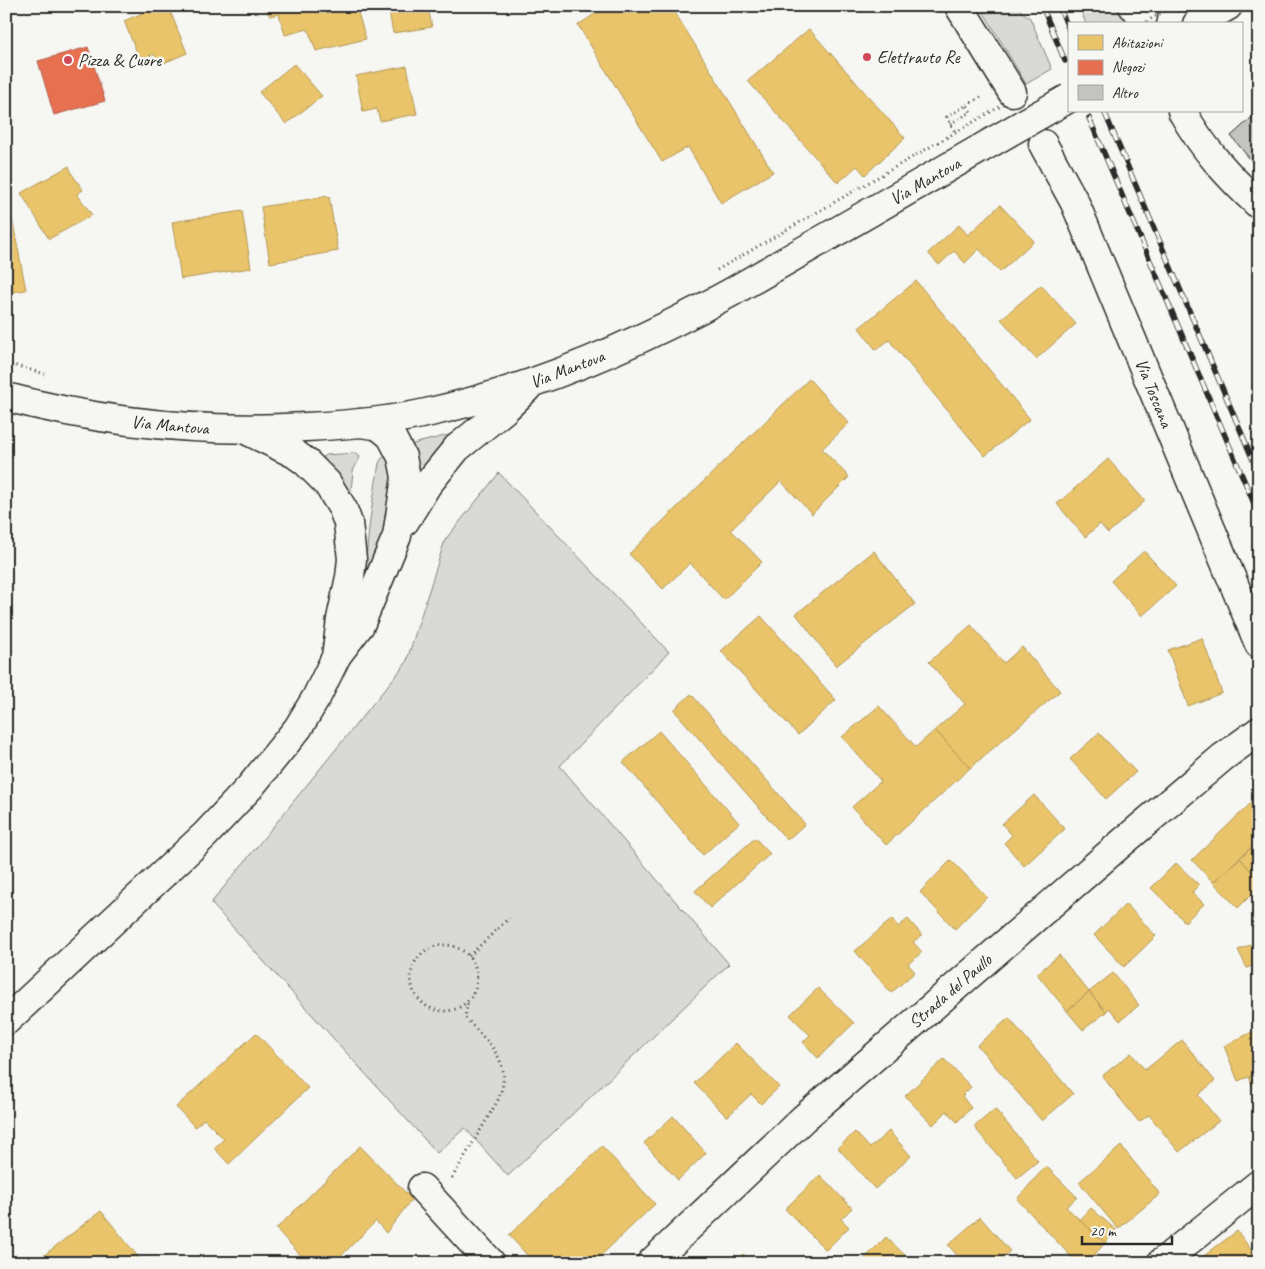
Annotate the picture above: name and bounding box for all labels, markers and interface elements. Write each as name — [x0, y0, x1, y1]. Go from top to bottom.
legend — [1068, 22, 1242, 112]
text: Abitazioni — [1112, 34, 1164, 53]
place label: Elettrauto Re — [877, 46, 961, 68]
place label: Pizza & Cuore — [78, 49, 162, 71]
marker: Elettrauto Re — [861, 51, 873, 63]
marker: Pizza & Cuore — [62, 54, 74, 66]
text: Negozi — [1112, 58, 1146, 77]
text: Altro — [1112, 84, 1138, 103]
street label: Via Mantova — [886, 151, 966, 210]
street label: Via Mantova — [527, 344, 609, 393]
street label: Via Toscana — [1130, 355, 1178, 432]
street label: Via Mantova — [130, 411, 211, 439]
street label: Strada del Paullo — [904, 948, 997, 1033]
scale bar — [1082, 1214, 1172, 1246]
text: 20 m — [1090, 1222, 1117, 1241]

